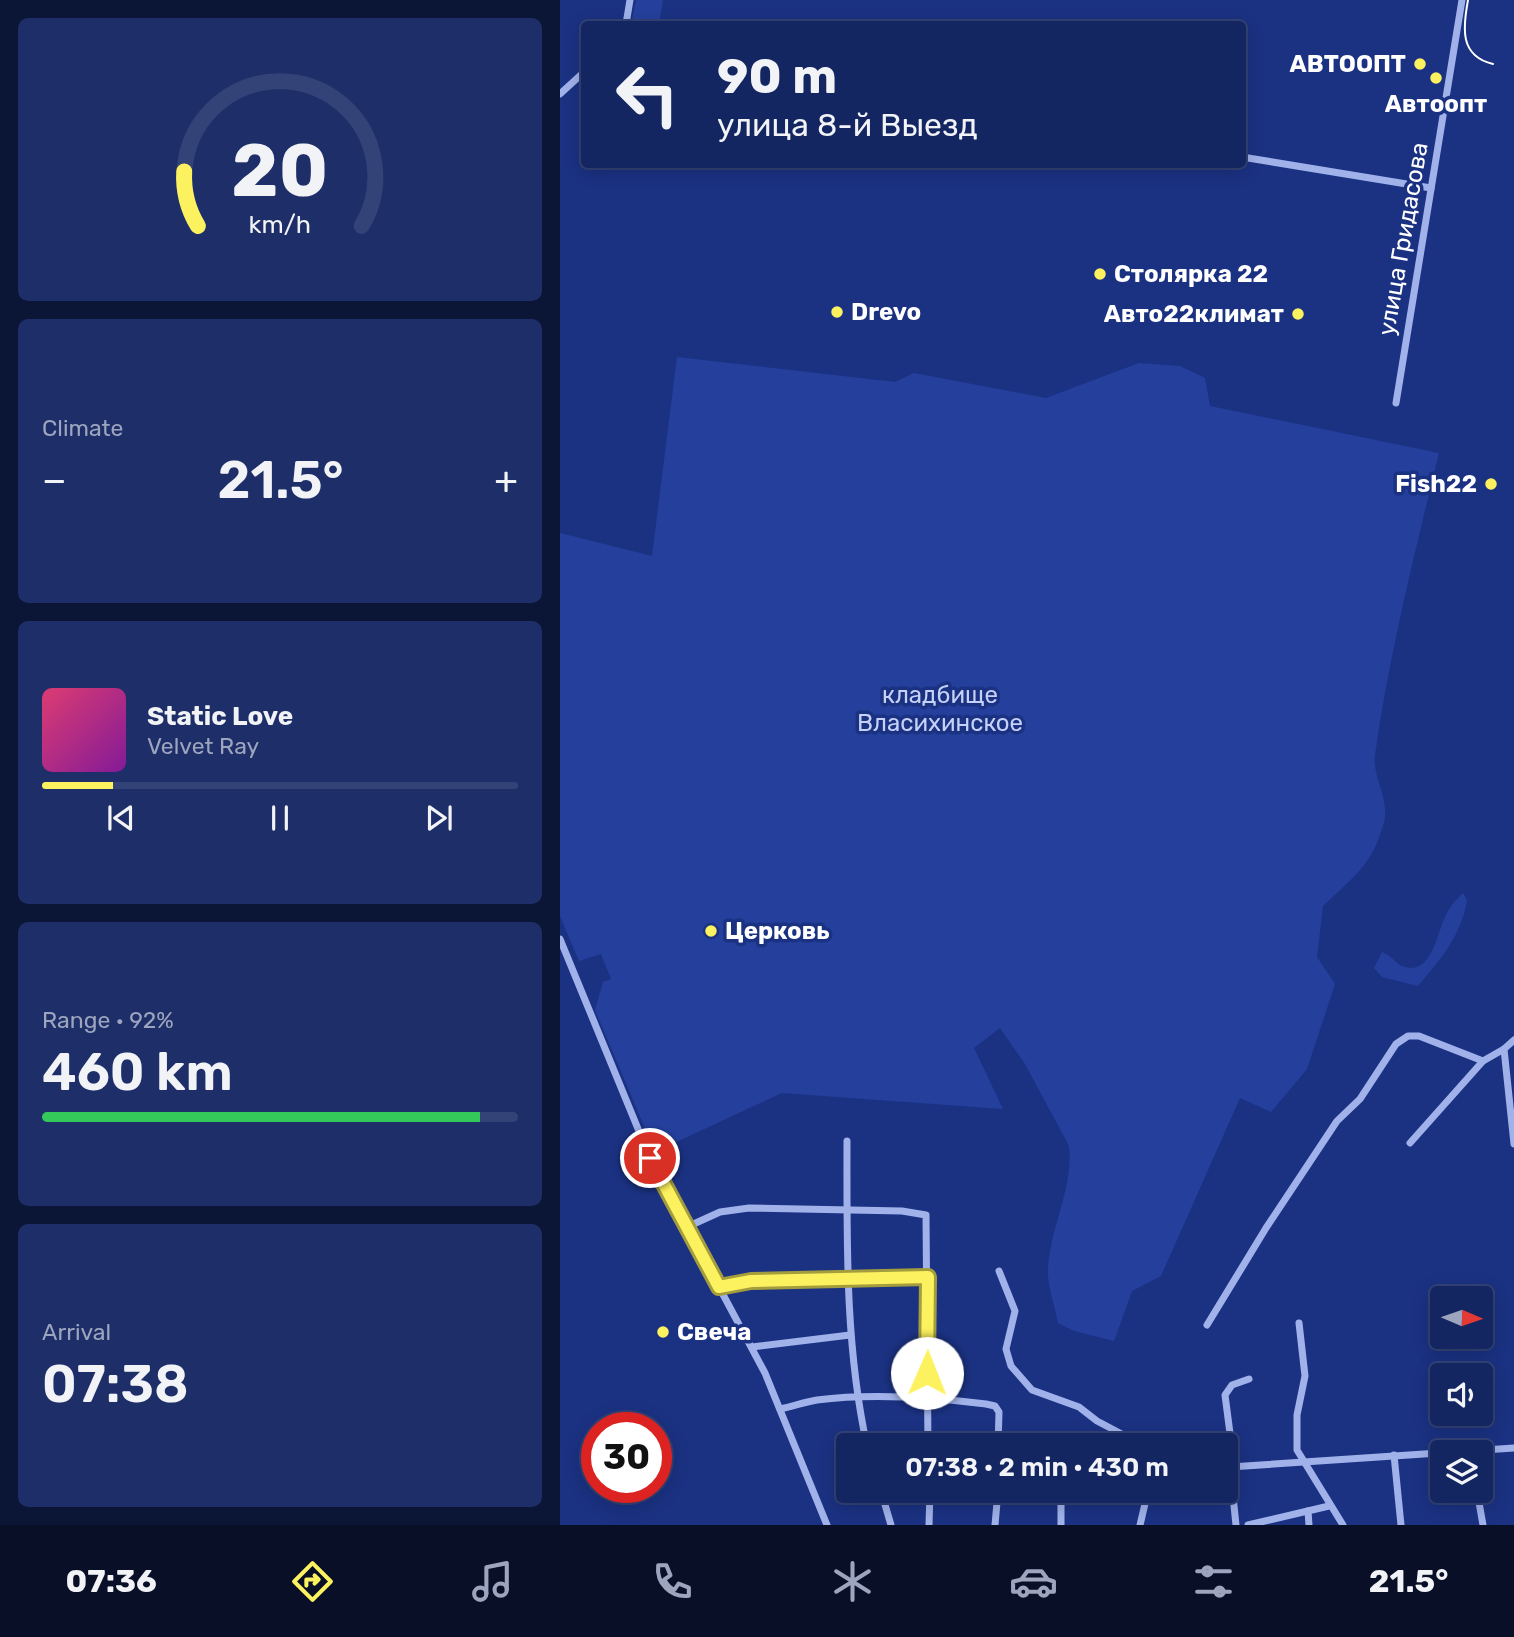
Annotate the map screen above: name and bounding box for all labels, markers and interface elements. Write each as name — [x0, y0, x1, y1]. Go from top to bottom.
text: 90 m — [717, 47, 837, 105]
icon: left — [602, 49, 693, 140]
place label: АВТООПТ — [1290, 50, 1406, 78]
marker: АВТООПТ — [1412, 56, 1428, 72]
marker: Автоопт — [1428, 70, 1444, 86]
place label: Автоопт — [1385, 90, 1487, 118]
text: улица 8-й Выезд — [717, 106, 978, 144]
text: 20 — [232, 128, 328, 214]
street label: улица Гридасова — [1372, 140, 1434, 338]
text: km/h — [249, 210, 311, 239]
place label: Столярка 22 — [1114, 260, 1268, 288]
marker: Столярка 22 — [1092, 266, 1108, 282]
place label: Drevo — [851, 298, 921, 326]
place label: Авто22климат — [1104, 300, 1284, 328]
marker: Drevo — [829, 304, 845, 320]
marker: Авто22климат — [1290, 306, 1306, 322]
text: Climate — [42, 414, 123, 442]
text: 21.5° — [217, 449, 344, 511]
text: − — [42, 457, 67, 503]
text: + — [494, 457, 518, 503]
place label: Fish22 — [1395, 470, 1477, 498]
marker: Fish22 — [1483, 476, 1499, 492]
park label: кладбище Власихинское — [857, 681, 1023, 737]
text: Static Love — [147, 701, 293, 732]
text: Velvet Ray — [147, 732, 259, 760]
icon: previous — [102, 799, 140, 837]
icon: pause — [261, 799, 299, 837]
icon: next — [420, 799, 458, 837]
place label: Церковь — [725, 917, 830, 945]
marker: Церковь — [703, 923, 719, 939]
text: Range · 92% — [42, 1006, 174, 1034]
text: 460 km — [42, 1041, 233, 1103]
pin — [620, 1128, 680, 1188]
icon: arrive — [631, 1139, 669, 1177]
north arrow — [1430, 1286, 1493, 1349]
map controls — [1430, 1286, 1493, 1503]
text: Arrival — [42, 1318, 111, 1346]
place label: Свеча — [677, 1318, 751, 1346]
marker: Свеча — [655, 1324, 671, 1340]
position arrow — [890, 1336, 964, 1410]
text: 07:38 — [42, 1353, 189, 1415]
button: sound — [1430, 1363, 1493, 1426]
speed limit sign: 30 — [581, 1412, 672, 1503]
button: layers — [1430, 1440, 1493, 1503]
text: 07:38 · 2 min · 430 m — [905, 1452, 1169, 1483]
icon: directions — [288, 1557, 337, 1606]
icon: music — [468, 1557, 517, 1606]
icon: phone — [648, 1557, 697, 1606]
icon: climate — [828, 1557, 877, 1606]
icon: car — [1009, 1557, 1058, 1606]
icon: filters — [1189, 1557, 1238, 1606]
text: 07:36 — [66, 1562, 157, 1600]
text: 21.5° — [1369, 1562, 1448, 1600]

